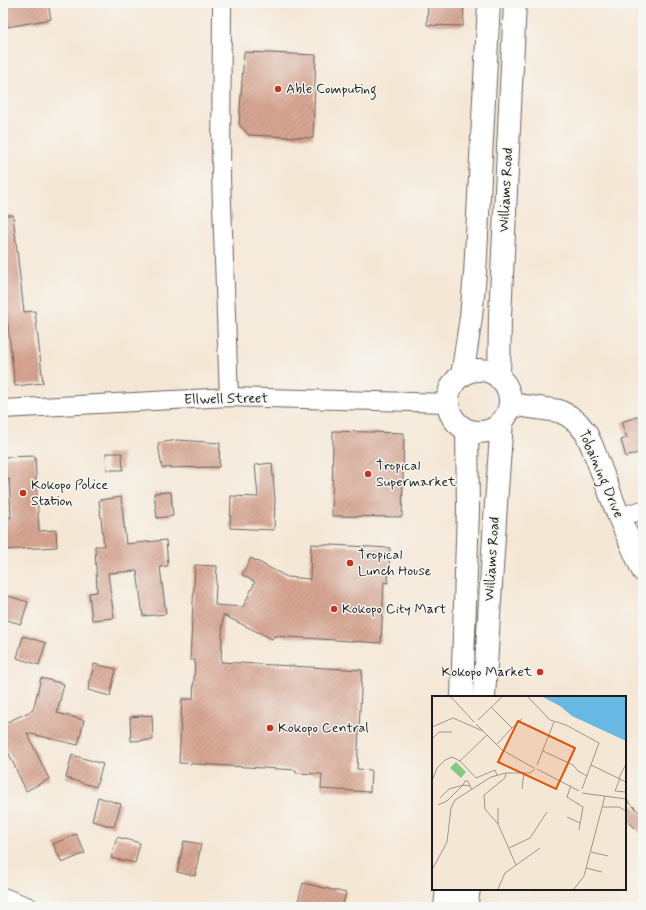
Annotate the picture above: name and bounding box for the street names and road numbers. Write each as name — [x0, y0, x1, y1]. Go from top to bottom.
street label: Williams Road — [495, 147, 517, 233]
street label: Ellwell Street — [184, 389, 268, 409]
street label: Tobaining Drive — [572, 427, 628, 522]
street label: Williams Road — [480, 516, 504, 602]

